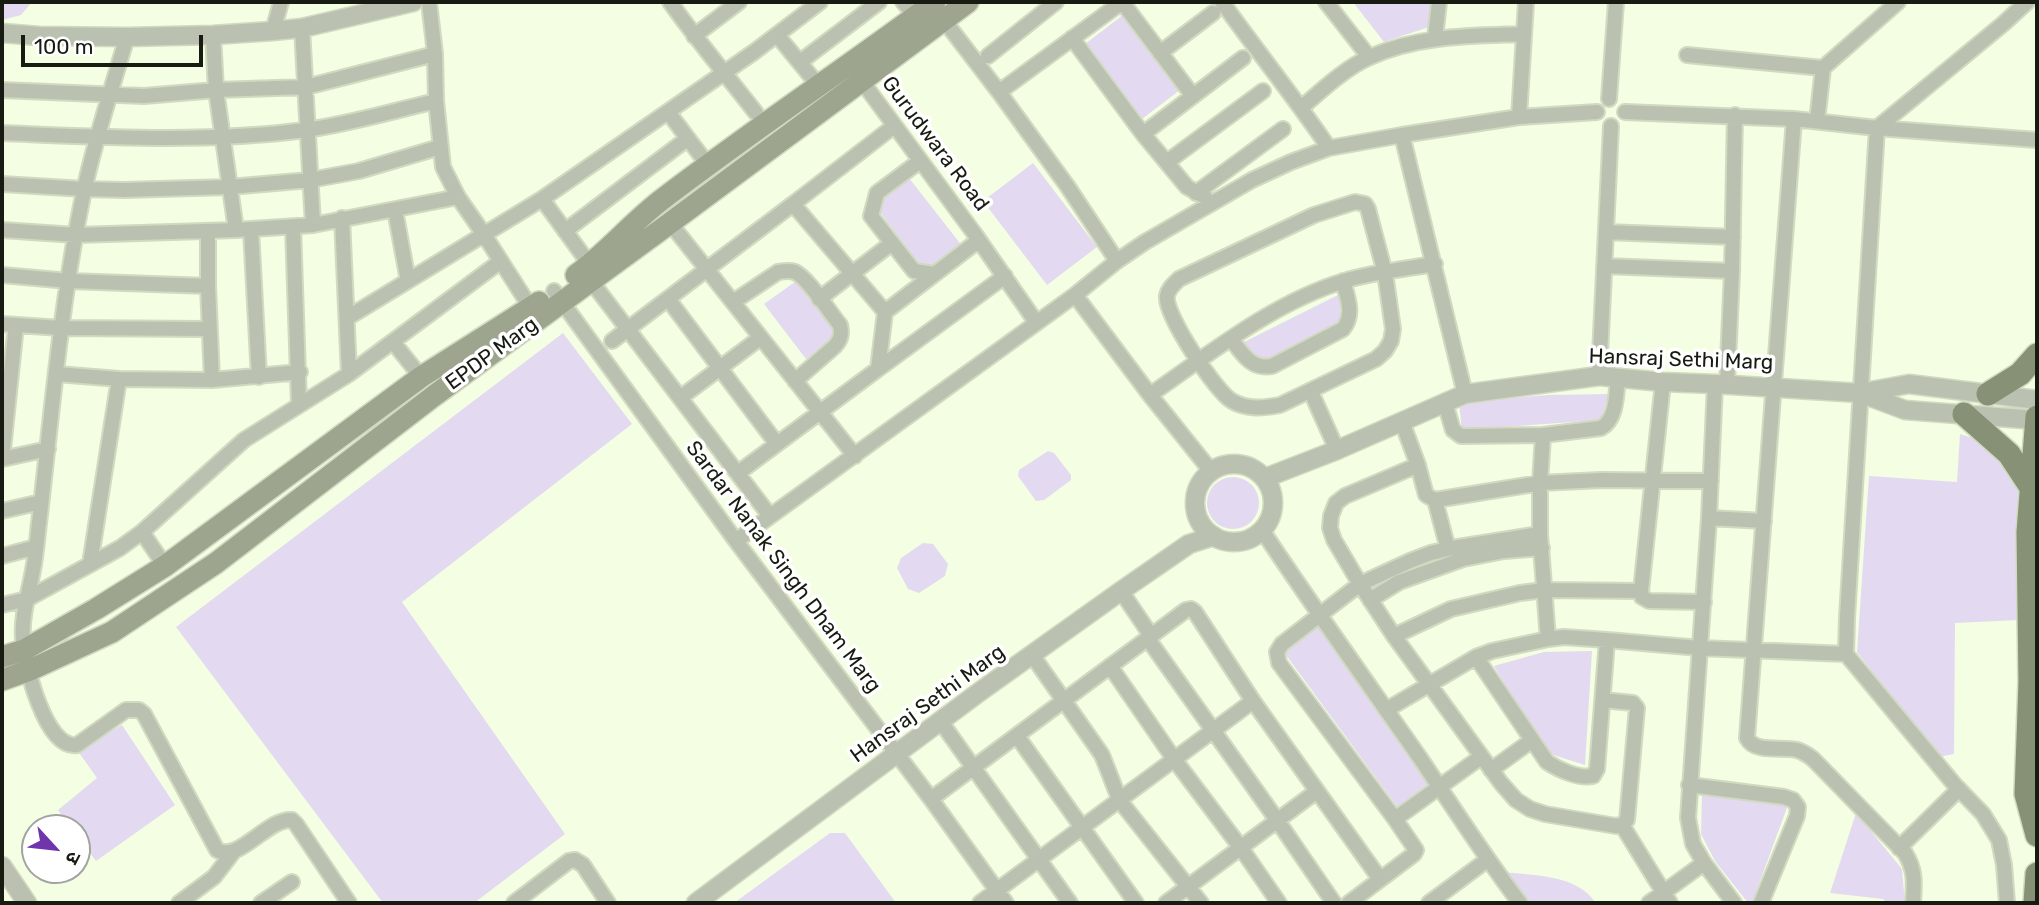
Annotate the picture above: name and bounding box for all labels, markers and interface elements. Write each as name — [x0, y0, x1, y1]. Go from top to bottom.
scale bar — [24, 21, 206, 65]
text: 100 m — [34, 34, 93, 59]
street label: Gurudwara Road — [876, 72, 994, 216]
street label: EPDP Marg — [441, 312, 543, 396]
street label: Hansraj Sethi Marg — [1588, 344, 1774, 376]
street label: Sardar Nanak Singh Dham Marg — [680, 436, 886, 698]
street label: Hansraj Sethi Marg — [846, 640, 1010, 768]
north arrow — [21, 814, 91, 884]
text: उ — [61, 848, 86, 868]

